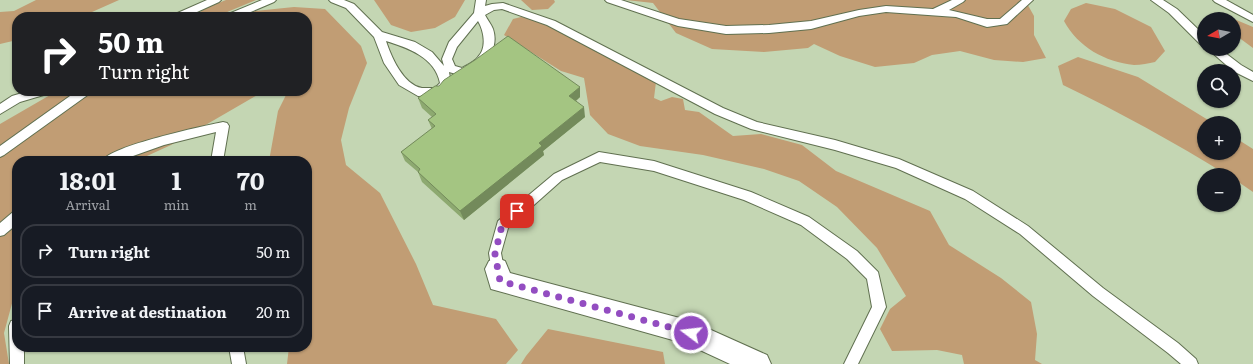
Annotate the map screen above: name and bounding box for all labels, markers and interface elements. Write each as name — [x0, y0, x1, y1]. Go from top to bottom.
north arrow — [1197, 12, 1241, 56]
map controls — [1197, 12, 1241, 212]
text: 50 m — [98, 20, 164, 62]
icon: right — [32, 28, 84, 80]
text: Turn right — [98, 58, 189, 85]
button: search — [1197, 64, 1241, 108]
button: + — [1197, 116, 1241, 160]
text: 18:01 — [59, 162, 116, 197]
text: 1 — [171, 162, 181, 197]
text: 70 — [237, 162, 264, 197]
button: − — [1197, 168, 1241, 212]
pin — [500, 194, 534, 228]
text: Arrival — [66, 195, 110, 214]
text: min — [164, 195, 189, 214]
text: m — [244, 195, 257, 214]
icon: arrive — [506, 200, 528, 222]
icon: right — [34, 240, 56, 262]
text: Turn right — [68, 240, 150, 263]
text: 50 m — [256, 240, 290, 263]
icon: arrive — [34, 300, 56, 322]
text: Arrive at destination — [68, 300, 227, 323]
text: 20 m — [256, 300, 290, 323]
position arrow — [670, 312, 712, 354]

